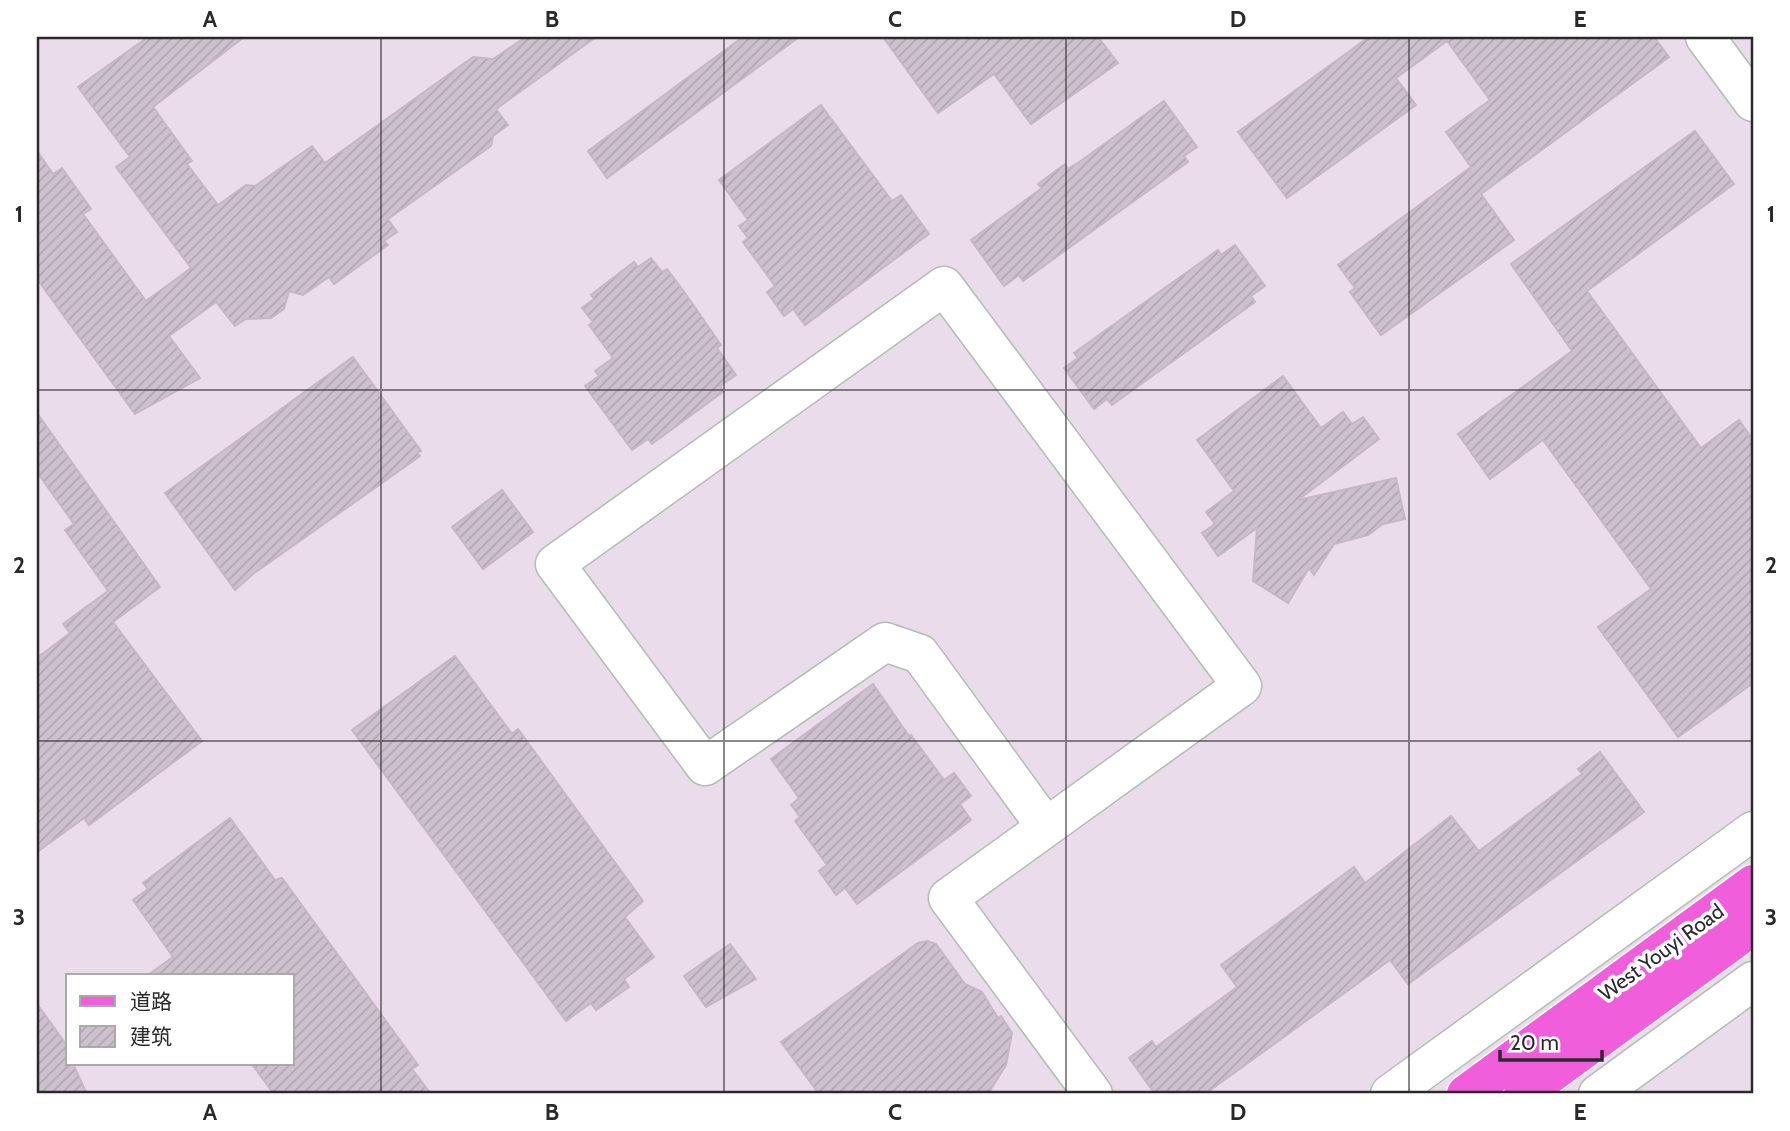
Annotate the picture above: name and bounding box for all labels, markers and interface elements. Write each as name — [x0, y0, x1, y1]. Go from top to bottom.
text: A — [203, 5, 218, 33]
text: B — [545, 5, 559, 33]
text: C — [888, 5, 902, 33]
text: D — [1230, 5, 1246, 33]
text: E — [1573, 5, 1587, 33]
text: 1 — [15, 200, 23, 228]
text: 1 — [1767, 200, 1775, 228]
text: 2 — [13, 551, 25, 579]
text: 2 — [1765, 551, 1777, 579]
street label: West Youyi Road — [1594, 898, 1728, 1006]
text: 3 — [13, 903, 25, 931]
text: 3 — [1765, 903, 1777, 931]
legend — [66, 974, 294, 1064]
text: 道路 — [130, 989, 172, 1014]
scale bar — [1500, 1019, 1601, 1063]
text: 建筑 — [130, 1024, 172, 1049]
text: 20 m — [1510, 1030, 1559, 1055]
text: A — [203, 1098, 218, 1126]
text: B — [545, 1098, 559, 1126]
text: C — [888, 1098, 902, 1126]
text: D — [1230, 1098, 1246, 1126]
text: E — [1573, 1098, 1587, 1126]

